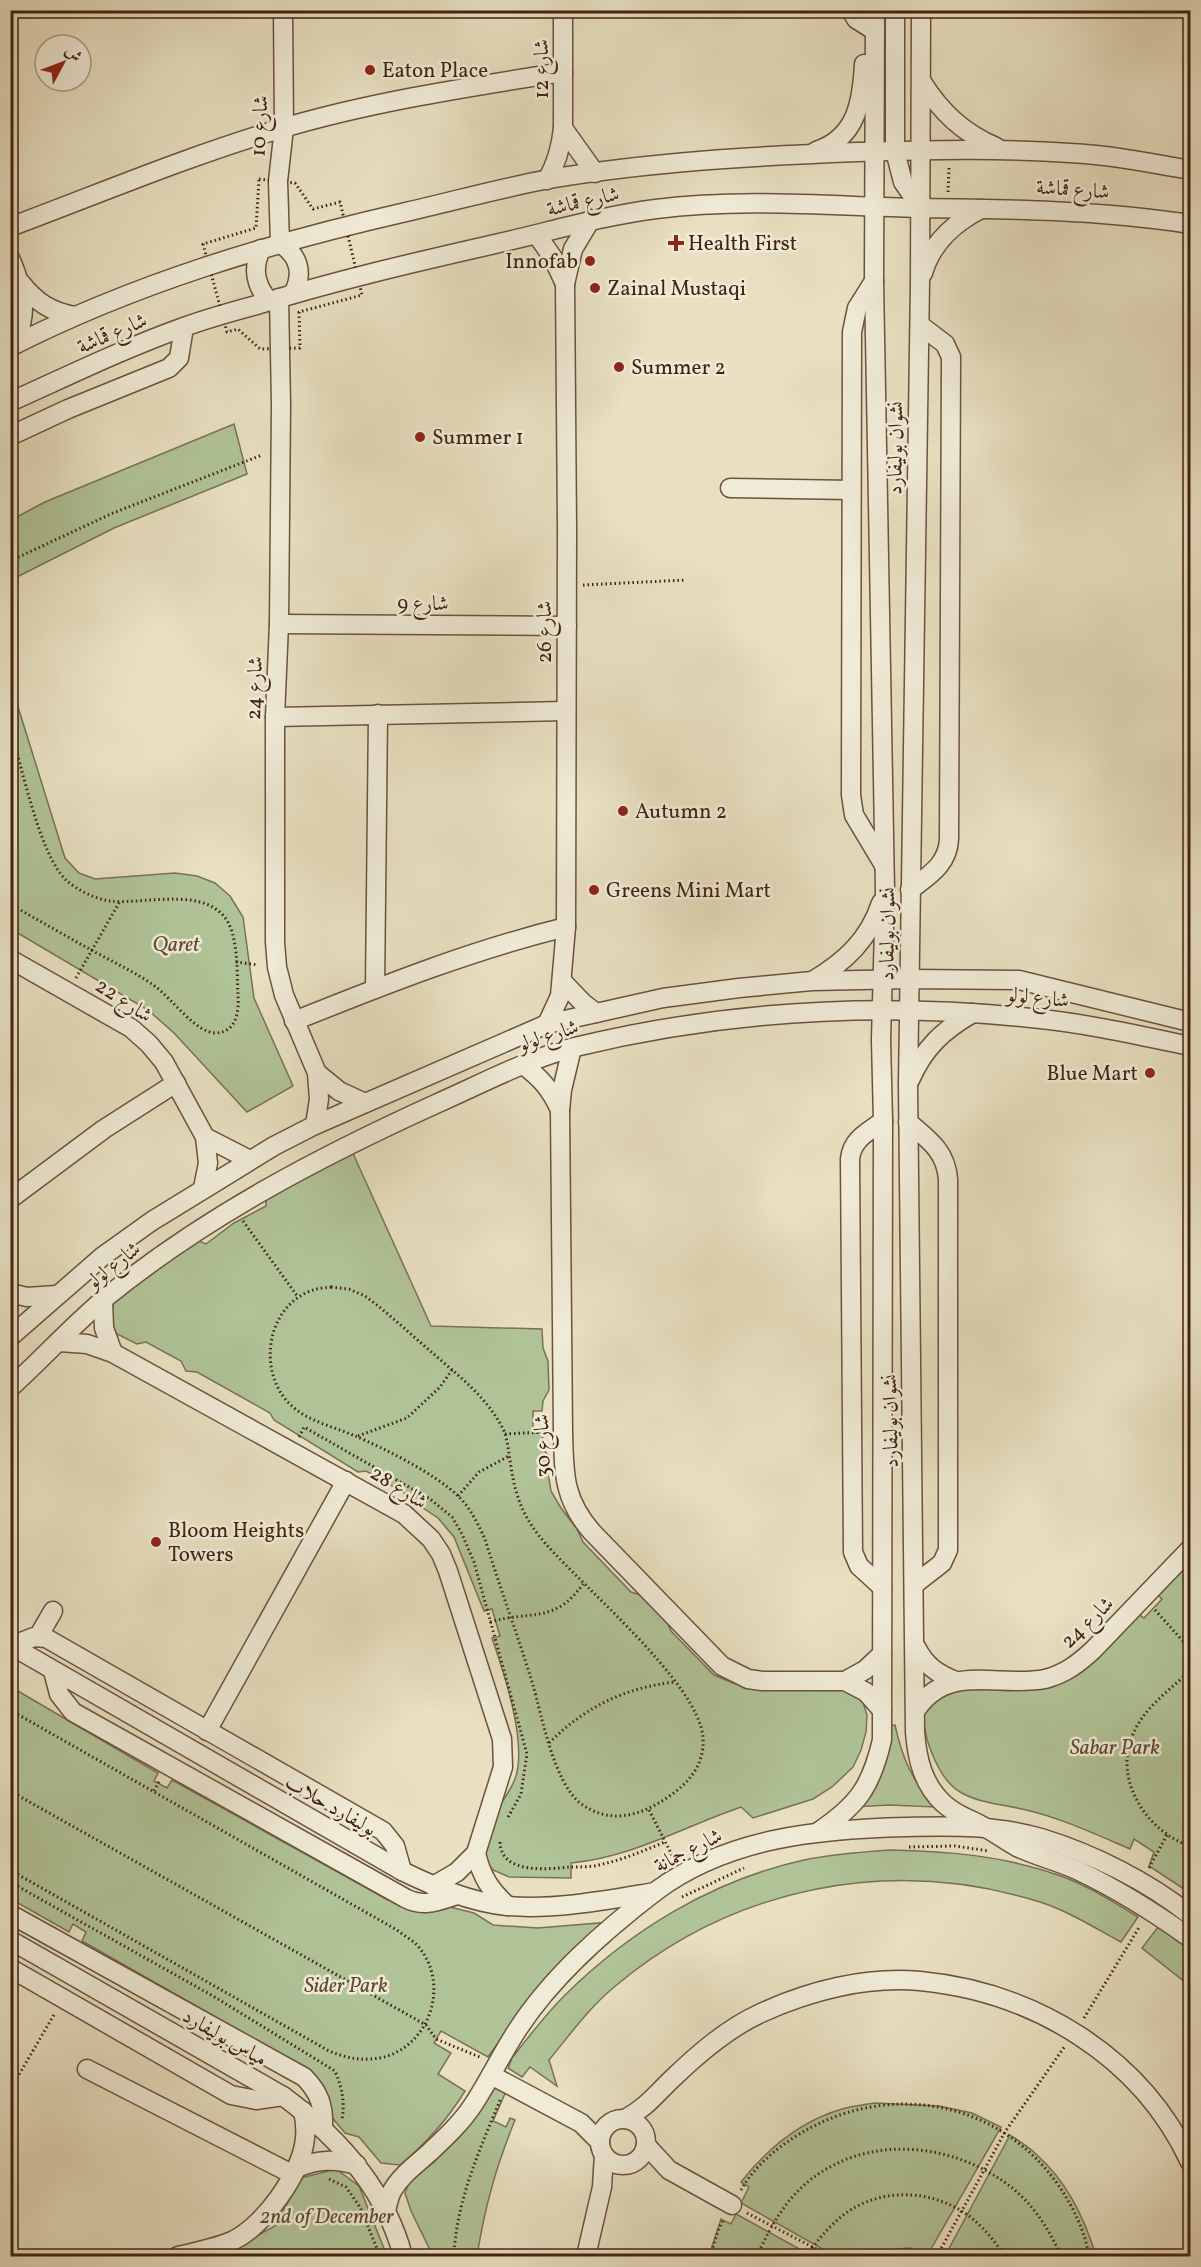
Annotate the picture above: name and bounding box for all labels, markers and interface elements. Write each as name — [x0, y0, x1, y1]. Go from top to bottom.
north arrow — [33, 33, 93, 93]
street label: شارع 12 — [528, 39, 559, 99]
text: ش — [59, 41, 86, 68]
place label: Eaton Place — [382, 57, 488, 86]
marker: Eaton Place — [363, 63, 377, 77]
street label: شارع 10 — [244, 95, 279, 158]
street label: شارع قماشة — [1035, 173, 1111, 210]
street label: شارع قماشة — [544, 180, 623, 227]
place label: Health First — [688, 230, 797, 259]
marker: Health First — [669, 236, 683, 250]
place label: Innofab — [505, 248, 578, 277]
marker: Innofab — [583, 254, 597, 268]
place label: Zainal Mustaqi — [607, 275, 746, 304]
marker: Zainal Mustaqi — [588, 281, 602, 295]
street label: شارع قماشة — [73, 307, 153, 364]
place label: Summer 2 — [631, 354, 726, 383]
marker: Summer 2 — [612, 360, 626, 374]
street label: نشوان بوليفارد — [881, 401, 912, 495]
place label: Summer 1 — [432, 424, 524, 453]
marker: Summer 1 — [413, 430, 427, 444]
street label: شارع 9 — [397, 590, 449, 621]
street label: شارع 26 — [531, 601, 562, 663]
street label: شارع 24 — [240, 656, 273, 721]
place label: Autumn 2 — [635, 798, 727, 827]
marker: Autumn 2 — [616, 804, 630, 818]
place label: Greens Mini Mart — [606, 877, 771, 906]
marker: Greens Mini Mart — [587, 883, 601, 897]
street label: نشوان بوليفارد — [873, 887, 904, 981]
park label: Qaret — [152, 931, 201, 960]
street label: شارع 22 — [88, 972, 158, 1032]
street label: شارع لولو — [1003, 981, 1070, 1018]
street label: شارع لولو — [512, 1013, 583, 1062]
place label: Blue Mart — [1046, 1060, 1138, 1089]
marker: Blue Mart — [1143, 1066, 1157, 1080]
street label: شارع لولو — [79, 1236, 149, 1300]
street label: نشوان بوليفارد — [876, 1374, 907, 1468]
street label: شارع 30 — [528, 1414, 561, 1478]
street label: شارع 28 — [363, 1459, 432, 1519]
place label: Bloom Heights Towers — [168, 1517, 304, 1570]
marker: Bloom Heights Towers — [149, 1535, 163, 1549]
street label: شارع 24 — [1055, 1590, 1122, 1657]
park label: Sabar Park — [1070, 1734, 1160, 1763]
street label: بوليفارد حلاب — [279, 1768, 381, 1844]
street label: شارع جمانة — [650, 1822, 729, 1883]
park label: Sider Park — [304, 1972, 388, 2001]
street label: مياس بوليفارد — [176, 2002, 272, 2074]
park label: 2nd of December — [260, 2203, 394, 2232]

